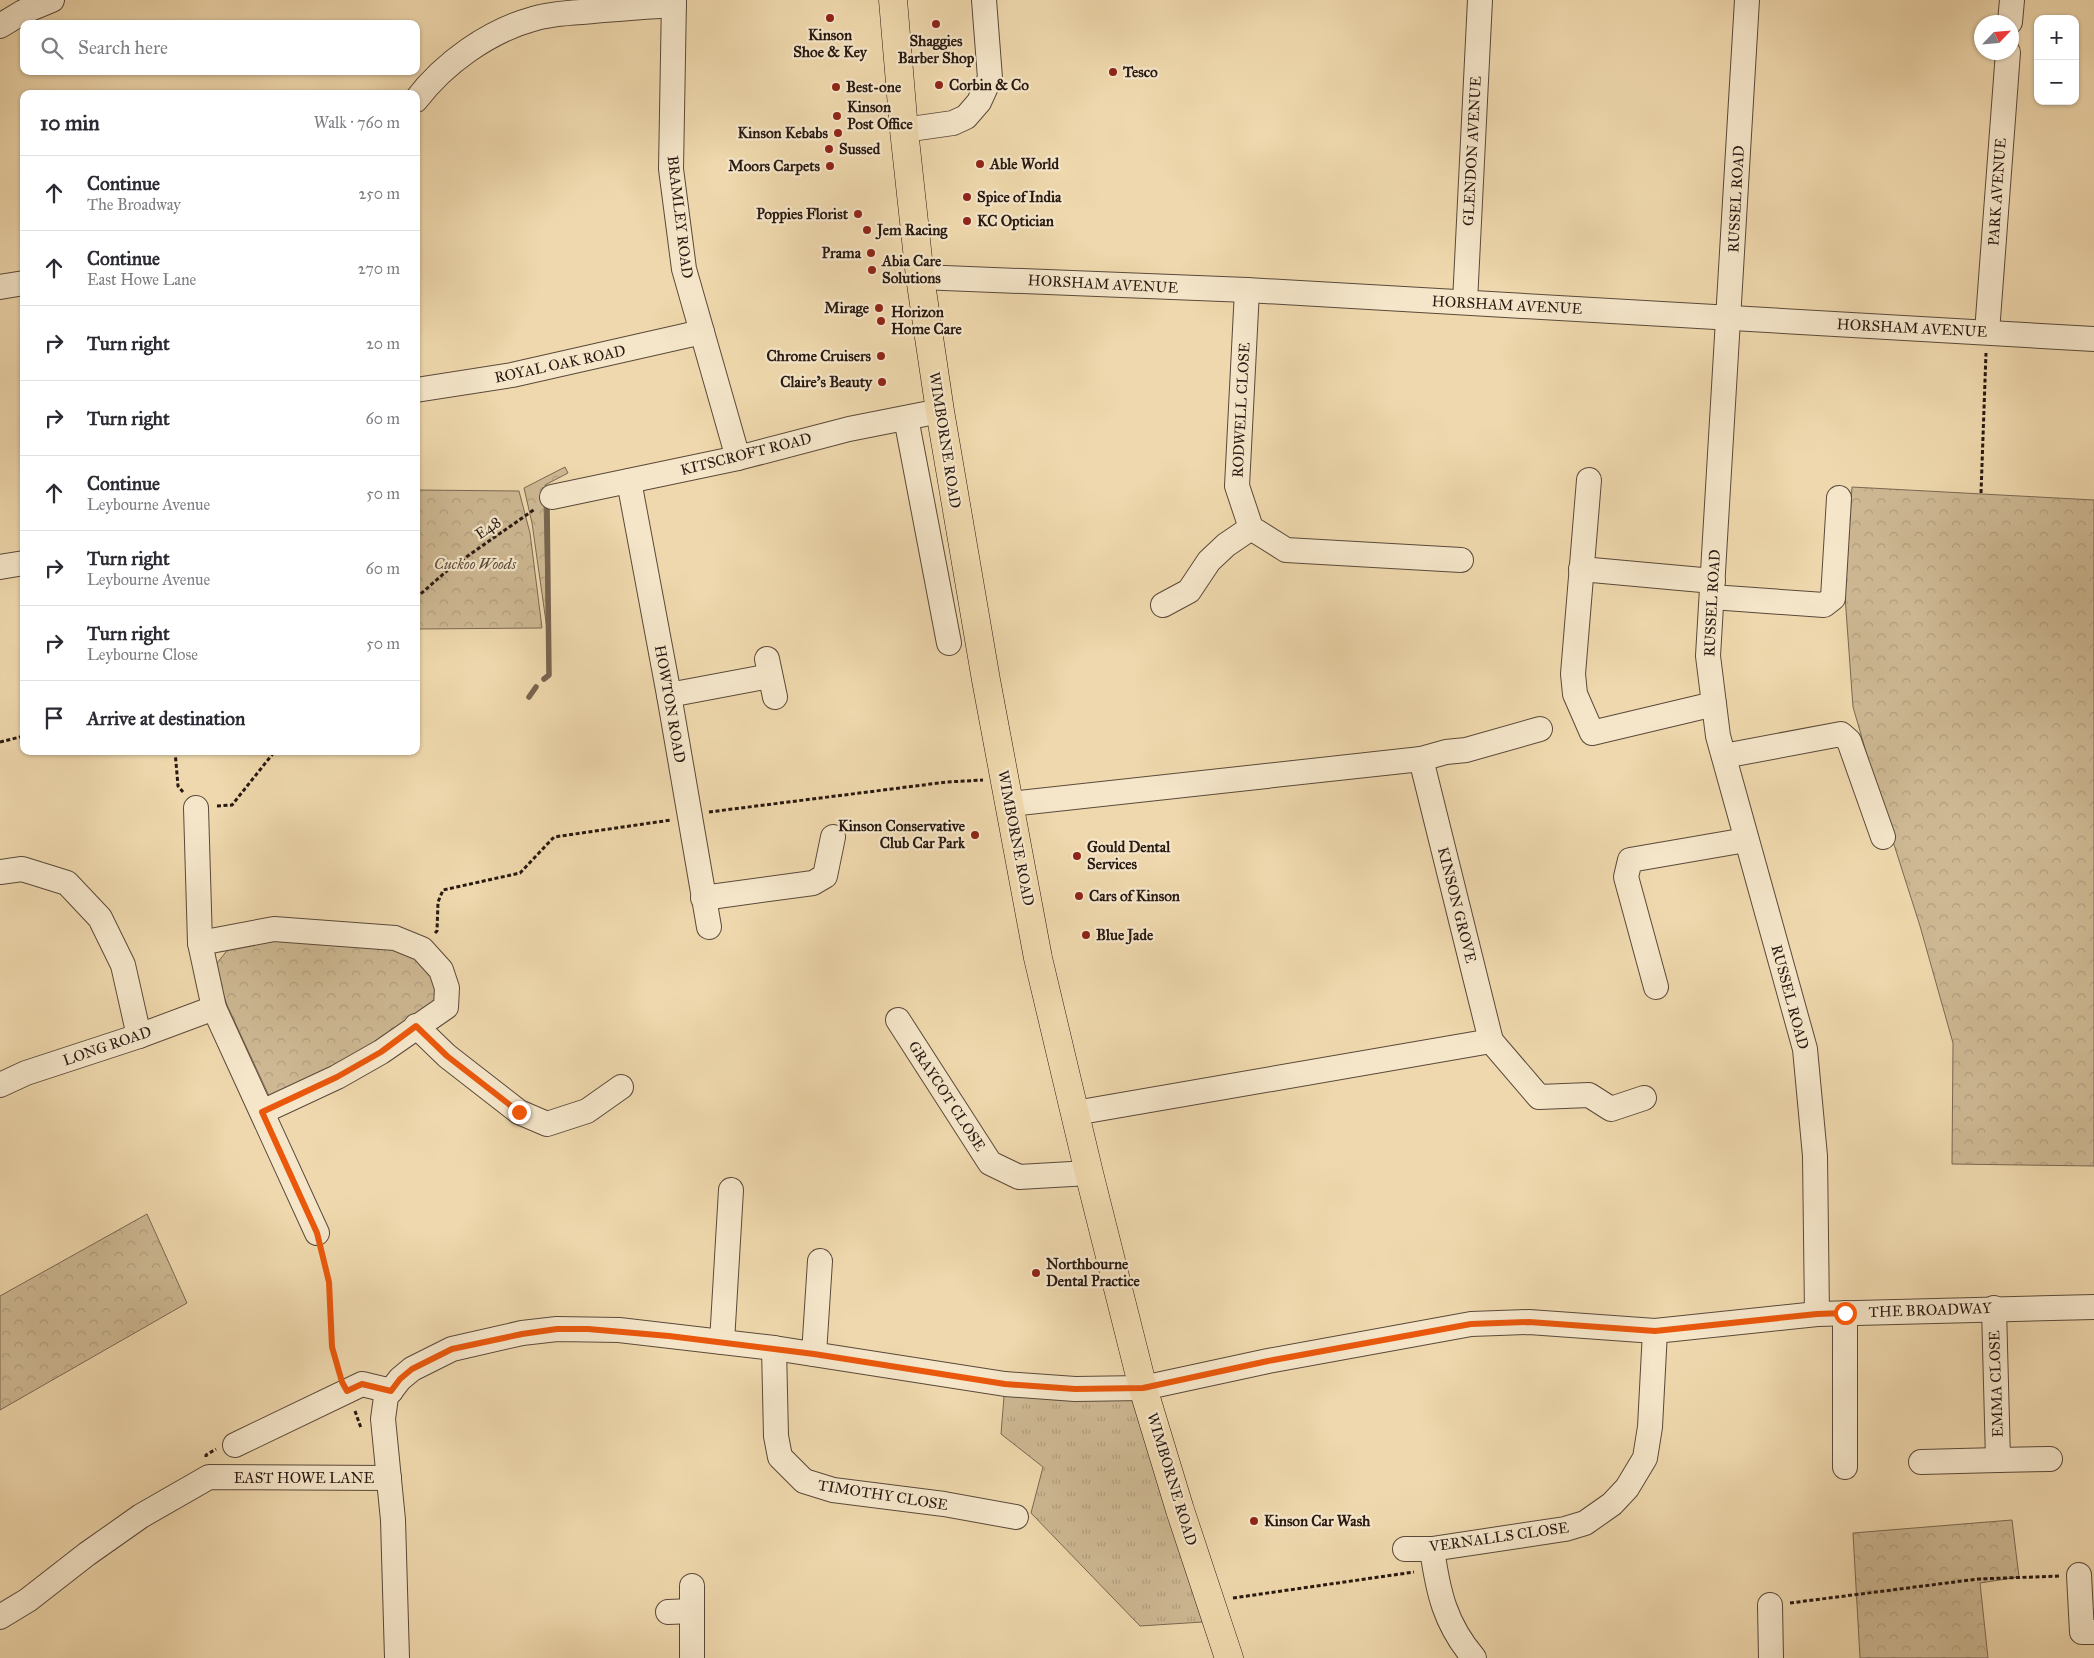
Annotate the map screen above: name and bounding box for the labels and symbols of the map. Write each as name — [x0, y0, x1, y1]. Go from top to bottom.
marker: Kinson Shoe & Key — [824, 12, 836, 24]
north arrow — [1974, 15, 2019, 60]
marker: Shaggies Barber Shop — [930, 18, 942, 30]
place label: Kinson Shoe & Key — [793, 26, 868, 62]
place label: Shaggies Barber Shop — [898, 32, 975, 68]
place label: Tesco — [1122, 63, 1158, 81]
marker: Tesco — [1107, 66, 1119, 78]
street label: GLENDON AVENUE — [1459, 75, 1485, 226]
place label: Corbin & Co — [949, 76, 1029, 94]
place label: Best-one — [846, 78, 902, 96]
marker: Corbin & Co — [933, 79, 945, 91]
marker: Best-one — [830, 81, 842, 93]
place label: Kinson Post Office — [847, 98, 914, 133]
marker: Kinson Post Office — [831, 110, 843, 122]
place label: Kinson Kebabs — [738, 124, 829, 142]
marker: Kinson Kebabs — [832, 127, 844, 139]
street label: PARK AVENUE — [1984, 137, 2010, 247]
place label: Sussed — [839, 140, 881, 158]
marker: Sussed — [823, 143, 835, 155]
street label: RUSSEL ROAD — [1724, 145, 1748, 253]
street label: BRAMLEY ROAD — [664, 154, 697, 280]
place label: Able World — [989, 155, 1060, 173]
place label: Moors Carpets — [728, 157, 821, 176]
marker: Able World — [974, 158, 986, 170]
marker: Moors Carpets — [824, 160, 836, 172]
place label: Spice of India — [977, 188, 1062, 207]
marker: Spice of India — [961, 191, 973, 203]
place label: Poppies Florist — [756, 205, 849, 224]
marker: Poppies Florist — [852, 208, 864, 220]
place label: KC Optician — [977, 212, 1055, 231]
marker: KC Optician — [961, 215, 973, 227]
place label: Jem Racing — [875, 221, 948, 240]
marker: Jem Racing — [861, 224, 873, 236]
place label: Prama — [822, 244, 862, 262]
marker: Prama — [865, 247, 877, 259]
place label: Abia Care Solutions — [881, 252, 942, 287]
marker: Abia Care Solutions — [866, 264, 878, 276]
street label: HORSHAM AVENUE — [1027, 271, 1179, 297]
street label: HORSHAM AVENUE — [1431, 292, 1583, 318]
place label: Mirage — [824, 299, 870, 318]
marker: Mirage — [873, 302, 885, 314]
place label: Horizon Home Care — [891, 303, 963, 338]
marker: Horizon Home Care — [875, 315, 887, 327]
street label: HORSHAM AVENUE — [1836, 315, 1988, 341]
street label: ROYAL OAK ROAD — [493, 341, 627, 387]
street label: RODWELL CLOSE — [1228, 342, 1254, 478]
place label: Chrome Cruisers — [766, 347, 872, 365]
marker: Chrome Cruisers — [875, 350, 887, 362]
street label: WIMBORNE ROAD — [925, 370, 965, 510]
place label: Claire's Beauty — [780, 373, 873, 392]
marker: Claire's Beauty — [876, 376, 888, 388]
street label: KITSCROFT ROAD — [679, 429, 814, 479]
street label: E48 — [472, 513, 504, 543]
street label: RUSSEL ROAD — [1700, 549, 1724, 657]
park label: Cuckoo Woods — [434, 555, 517, 573]
street label: HOWTON ROAD — [651, 644, 689, 764]
street label: WIMBORNE ROAD — [994, 769, 1038, 908]
place label: Kinson Conservative Club Car Park — [838, 817, 966, 852]
marker: Kinson Conservative Club Car Park — [969, 829, 981, 841]
place label: Gould Dental Services — [1087, 838, 1171, 873]
street label: KINSON GROVE — [1434, 845, 1480, 965]
marker: Gould Dental Services — [1071, 850, 1083, 862]
place label: Cars of Kinson — [1089, 887, 1181, 905]
marker: Cars of Kinson — [1073, 890, 1085, 902]
place label: Blue Jade — [1096, 926, 1154, 945]
marker: Blue Jade — [1080, 929, 1092, 941]
street label: RUSSEL ROAD — [1767, 943, 1813, 1051]
street label: LONG ROAD — [60, 1022, 154, 1070]
street label: GRAYCOT CLOSE — [905, 1038, 989, 1155]
route end — [508, 1101, 531, 1124]
place label: Northbourne Dental Practice — [1046, 1255, 1141, 1290]
marker: Northbourne Dental Practice — [1030, 1267, 1042, 1279]
street label: THE BROADWAY — [1868, 1299, 1992, 1321]
route start — [1834, 1302, 1857, 1325]
street label: EMMA CLOSE — [1985, 1330, 2007, 1438]
street label: WIMBORNE ROAD — [1143, 1410, 1201, 1548]
street label: EAST HOWE LANE — [234, 1469, 374, 1487]
street label: TIMOTHY CLOSE — [817, 1476, 950, 1514]
place label: Kinson Car Wash — [1264, 1512, 1371, 1530]
marker: Kinson Car Wash — [1248, 1515, 1260, 1527]
street label: VERNALLS CLOSE — [1427, 1518, 1570, 1556]

